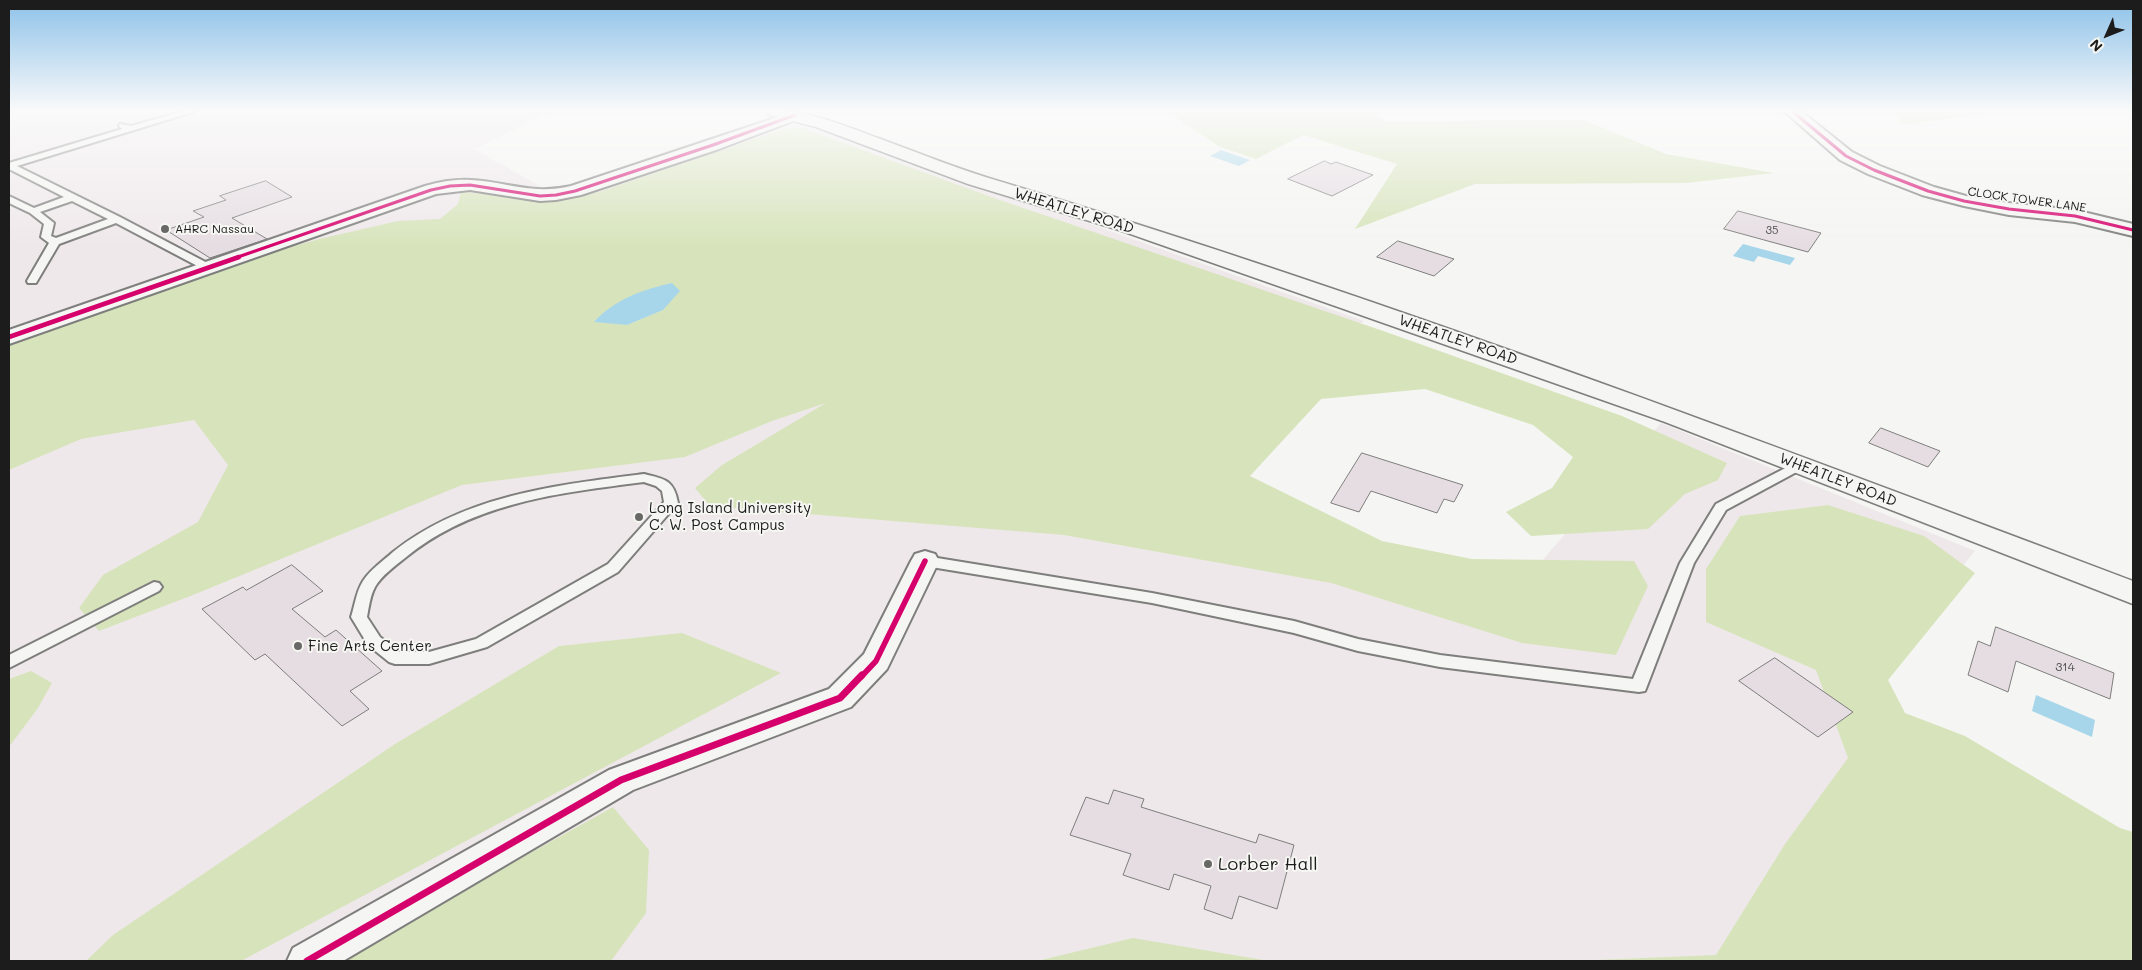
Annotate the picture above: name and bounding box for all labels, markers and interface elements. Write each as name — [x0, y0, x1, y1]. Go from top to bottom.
north arrow — [2082, 10, 2132, 60]
text: N — [2085, 35, 2106, 56]
street label: WHEATLEY ROAD — [1012, 184, 1136, 238]
street label: CLOCK TOWER LANE — [1967, 185, 2087, 215]
place label: AHRC Nassau — [175, 222, 254, 236]
marker: AHRC Nassau — [159, 223, 171, 235]
house number: 35 — [1766, 224, 1778, 238]
street label: WHEATLEY ROAD — [1396, 311, 1520, 369]
street label: WHEATLEY ROAD — [1777, 449, 1899, 511]
place label: Long Island University C. W. Post Campus — [649, 499, 811, 534]
marker: Long Island University C. W. Post Campus — [633, 511, 645, 523]
place label: Fine Arts Center — [308, 637, 432, 655]
marker: Fine Arts Center — [292, 640, 304, 652]
house number: 314 — [2055, 660, 2075, 674]
place label: Lorber Hall — [1218, 853, 1318, 875]
marker: Lorber Hall — [1202, 858, 1214, 870]

